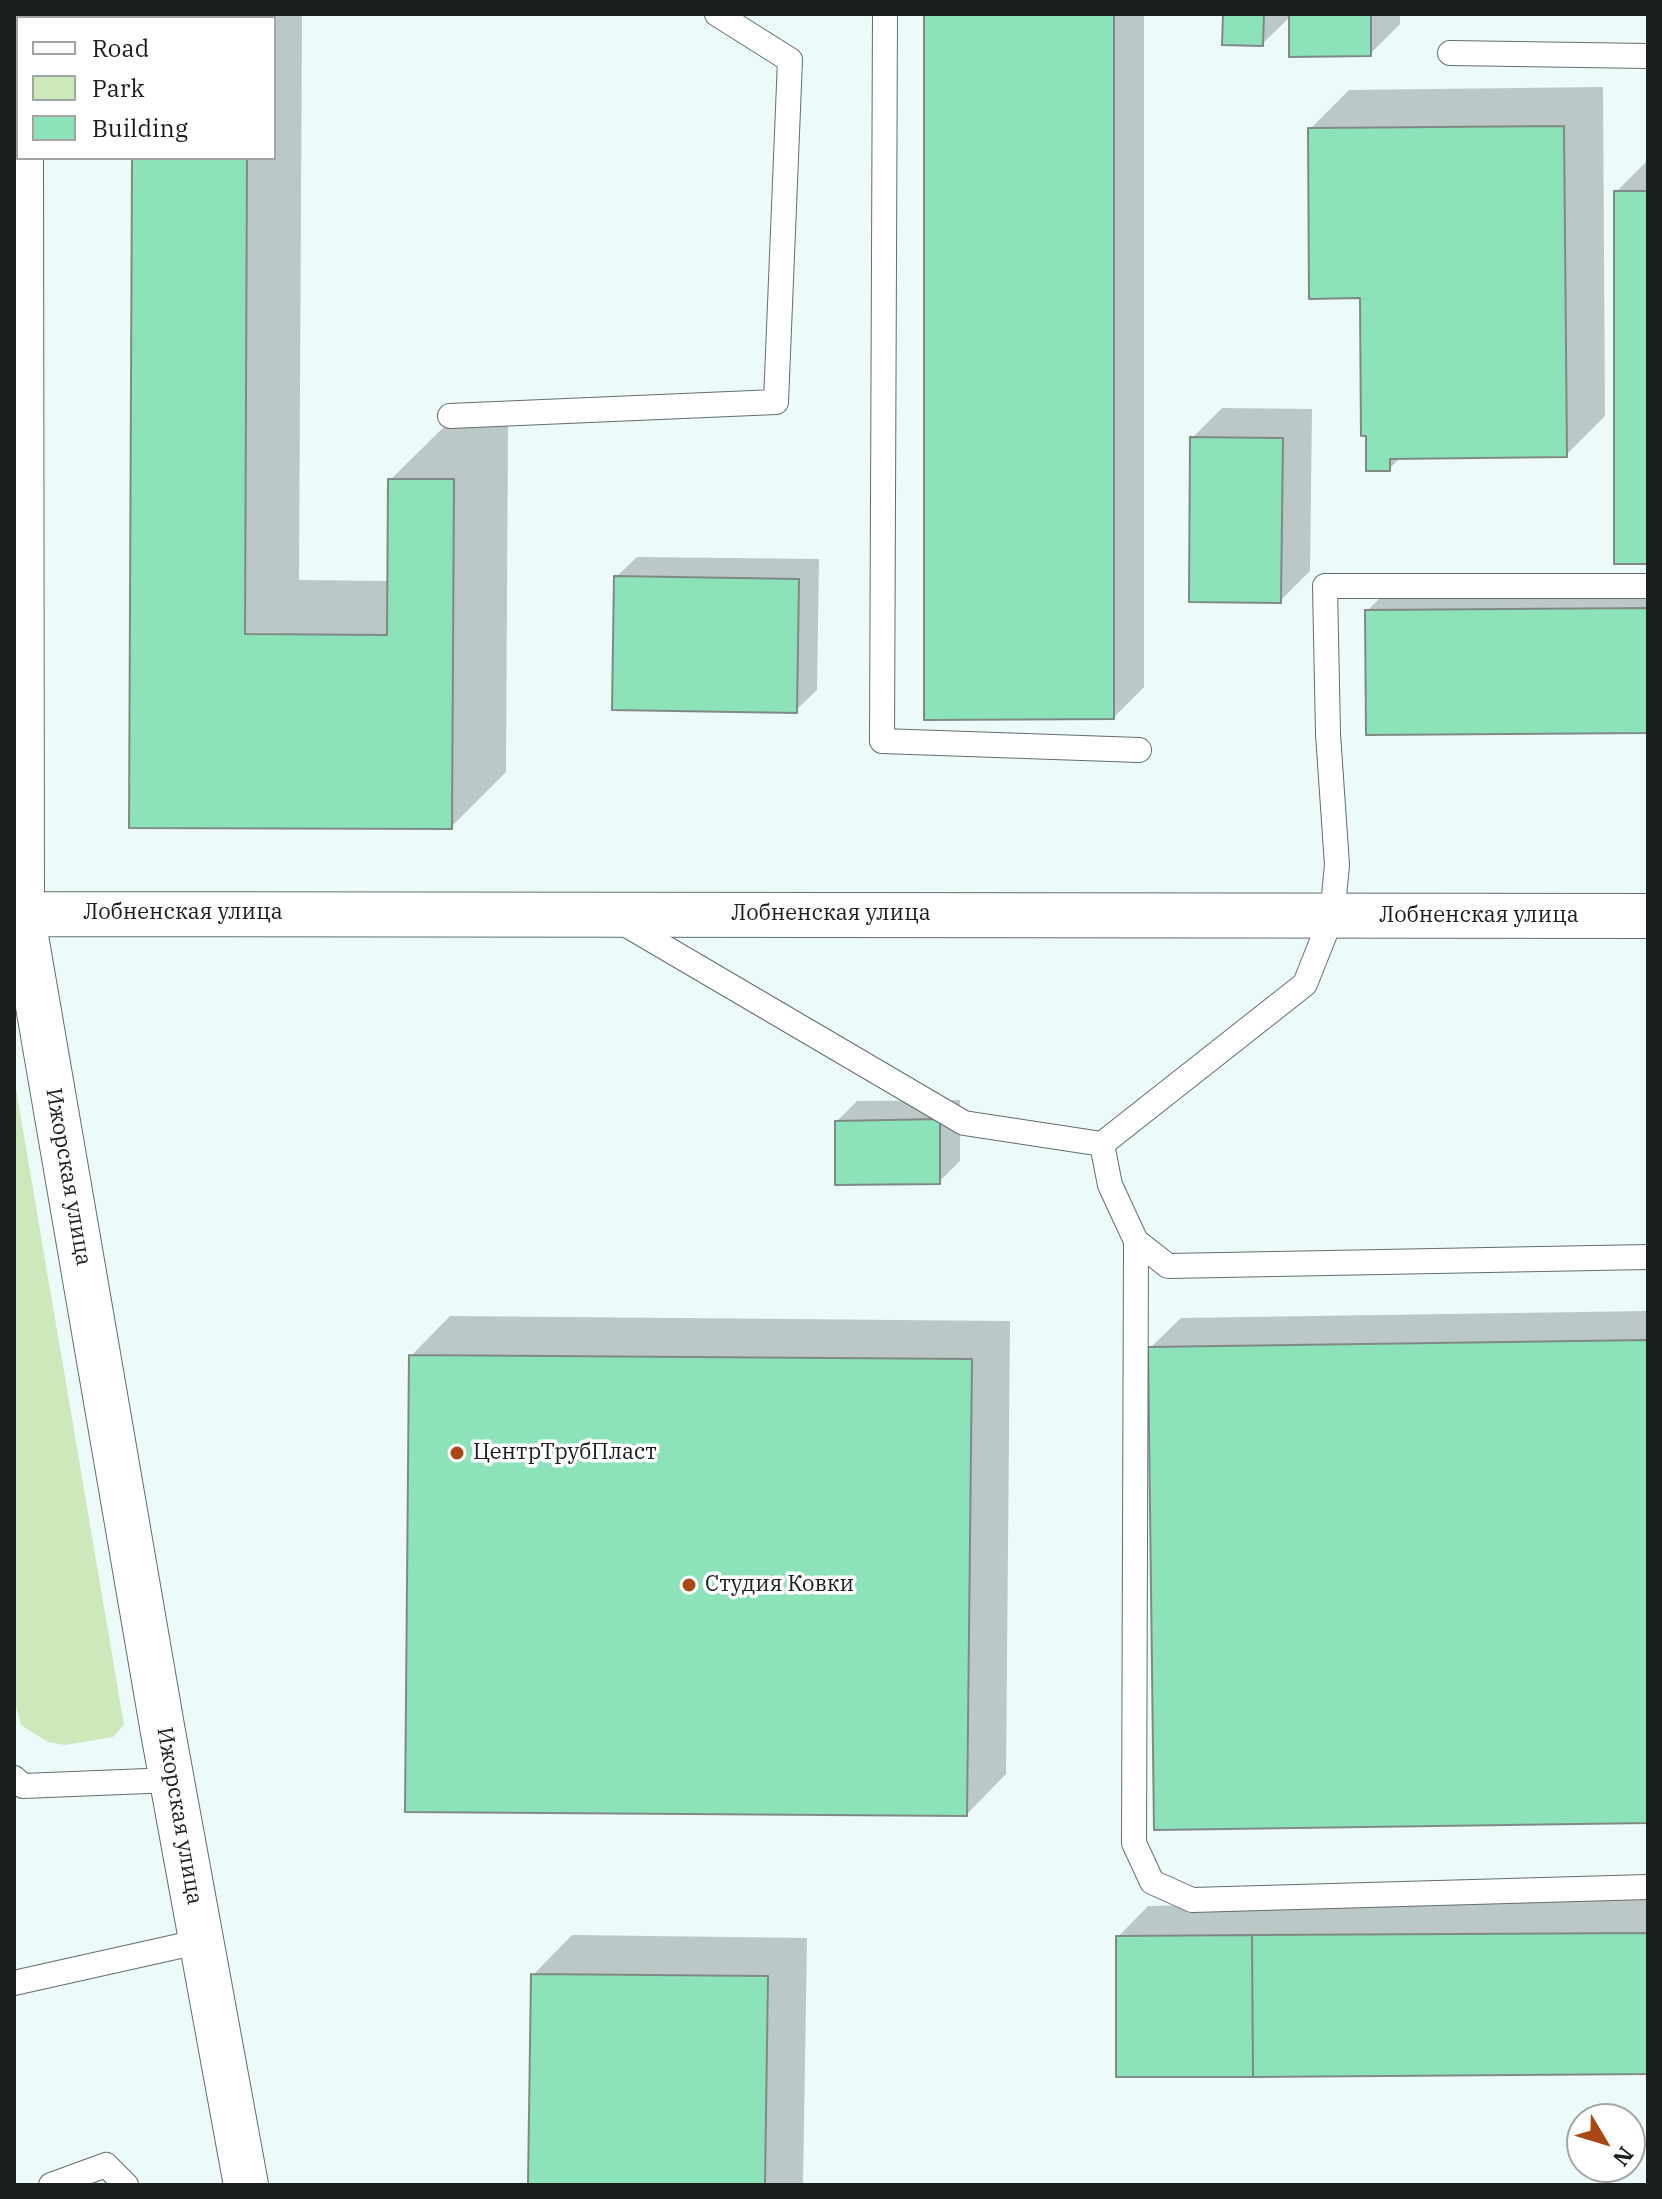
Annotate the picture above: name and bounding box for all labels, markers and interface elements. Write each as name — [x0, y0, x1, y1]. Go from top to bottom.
legend — [16, 16, 276, 160]
text: Road — [92, 32, 149, 64]
text: Park — [92, 72, 144, 104]
text: Building — [92, 112, 188, 144]
street label: Лобненская улица — [83, 900, 283, 926]
street label: Лобненская улица — [731, 901, 931, 927]
street label: Лобненская улица — [1379, 903, 1579, 929]
street label: Ижорская улица — [39, 1086, 97, 1268]
place label: ЦентрТрубПласт — [473, 1440, 657, 1466]
marker: ЦентрТрубПласт — [448, 1444, 466, 1462]
place label: Студия Ковки — [705, 1572, 854, 1598]
marker: Студия Ковки — [680, 1576, 698, 1594]
street label: Ижорская улица — [150, 1725, 208, 1907]
north arrow — [1566, 2103, 1646, 2183]
text: N — [1607, 2141, 1641, 2173]

